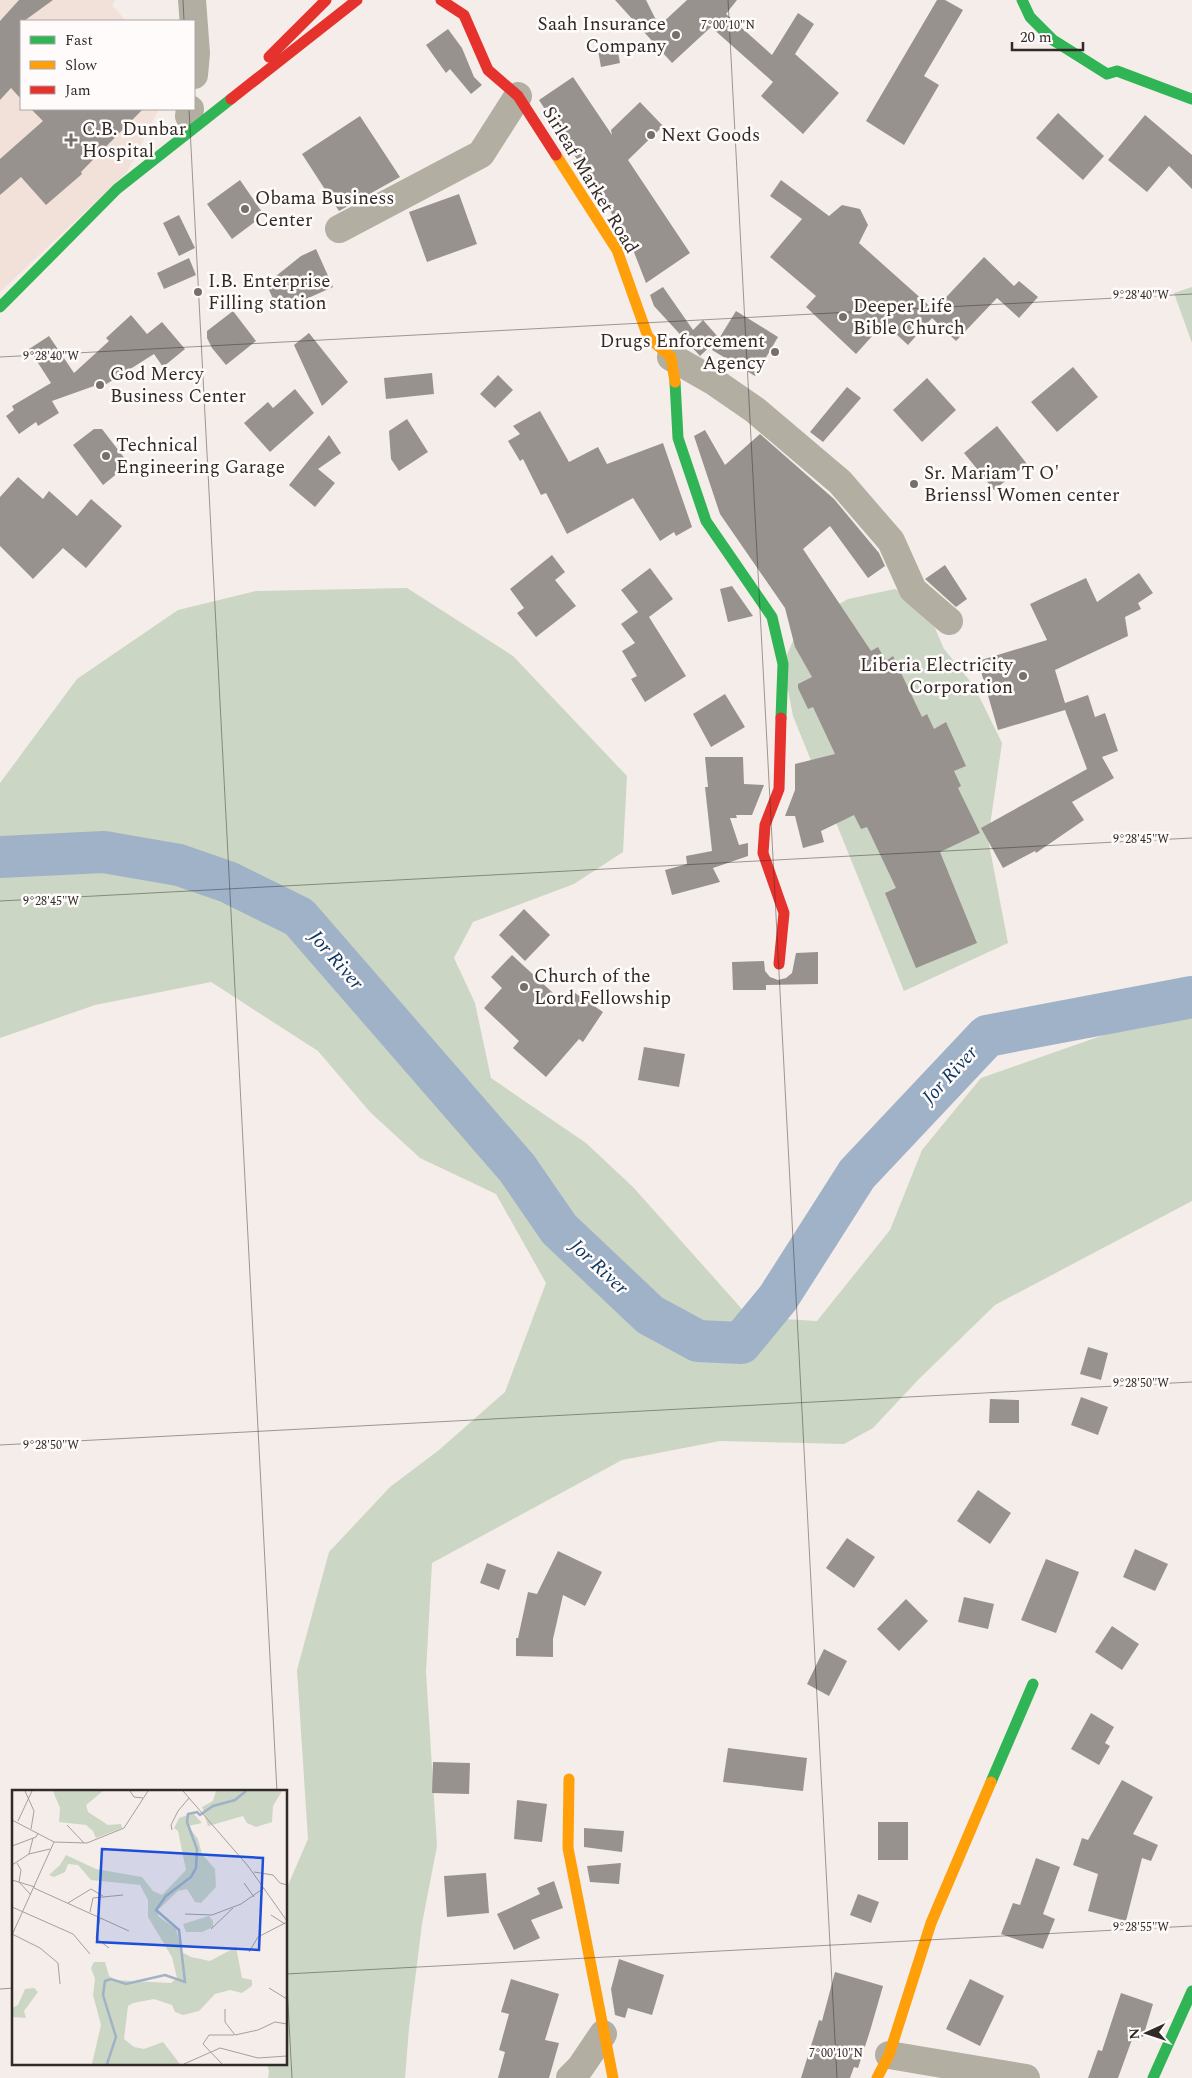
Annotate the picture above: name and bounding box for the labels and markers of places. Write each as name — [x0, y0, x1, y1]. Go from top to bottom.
place label: Saah Insurance Company — [538, 10, 667, 61]
marker: Saah Insurance Company — [670, 29, 682, 41]
place label: C.B. Dunbar Hospital — [82, 115, 187, 166]
place label: Next Goods — [661, 121, 760, 150]
marker: Next Goods — [645, 129, 657, 141]
marker: C.B. Dunbar Hospital — [64, 133, 78, 147]
place label: Obama Business Center — [255, 184, 394, 235]
marker: Obama Business Center — [239, 203, 251, 215]
place label: I.B. Enterprise Filling station — [208, 267, 331, 318]
marker: I.B. Enterprise Filling station — [192, 286, 204, 298]
place label: Deeper Life Bible Church — [853, 292, 965, 343]
marker: Deeper Life Bible Church — [837, 311, 849, 323]
place label: Drugs Enforcement Agency — [600, 327, 766, 378]
marker: Drugs Enforcement Agency — [769, 346, 781, 358]
place label: God Mercy Business Center — [110, 360, 247, 411]
marker: God Mercy Business Center — [94, 379, 106, 391]
place label: Technical Engineering Garage — [116, 431, 285, 482]
marker: Technical Engineering Garage — [100, 450, 112, 462]
place label: Sr. Mariam T O' Brienssl Women center — [924, 459, 1120, 510]
marker: Sr. Mariam T O' Brienssl Women center — [908, 478, 920, 490]
place label: Liberia Electricity Corporation — [860, 651, 1014, 702]
marker: Liberia Electricity Corporation — [1017, 670, 1029, 682]
place label: Church of the Lord Fellowship — [534, 962, 671, 1013]
marker: Church of the Lord Fellowship — [518, 981, 530, 993]

